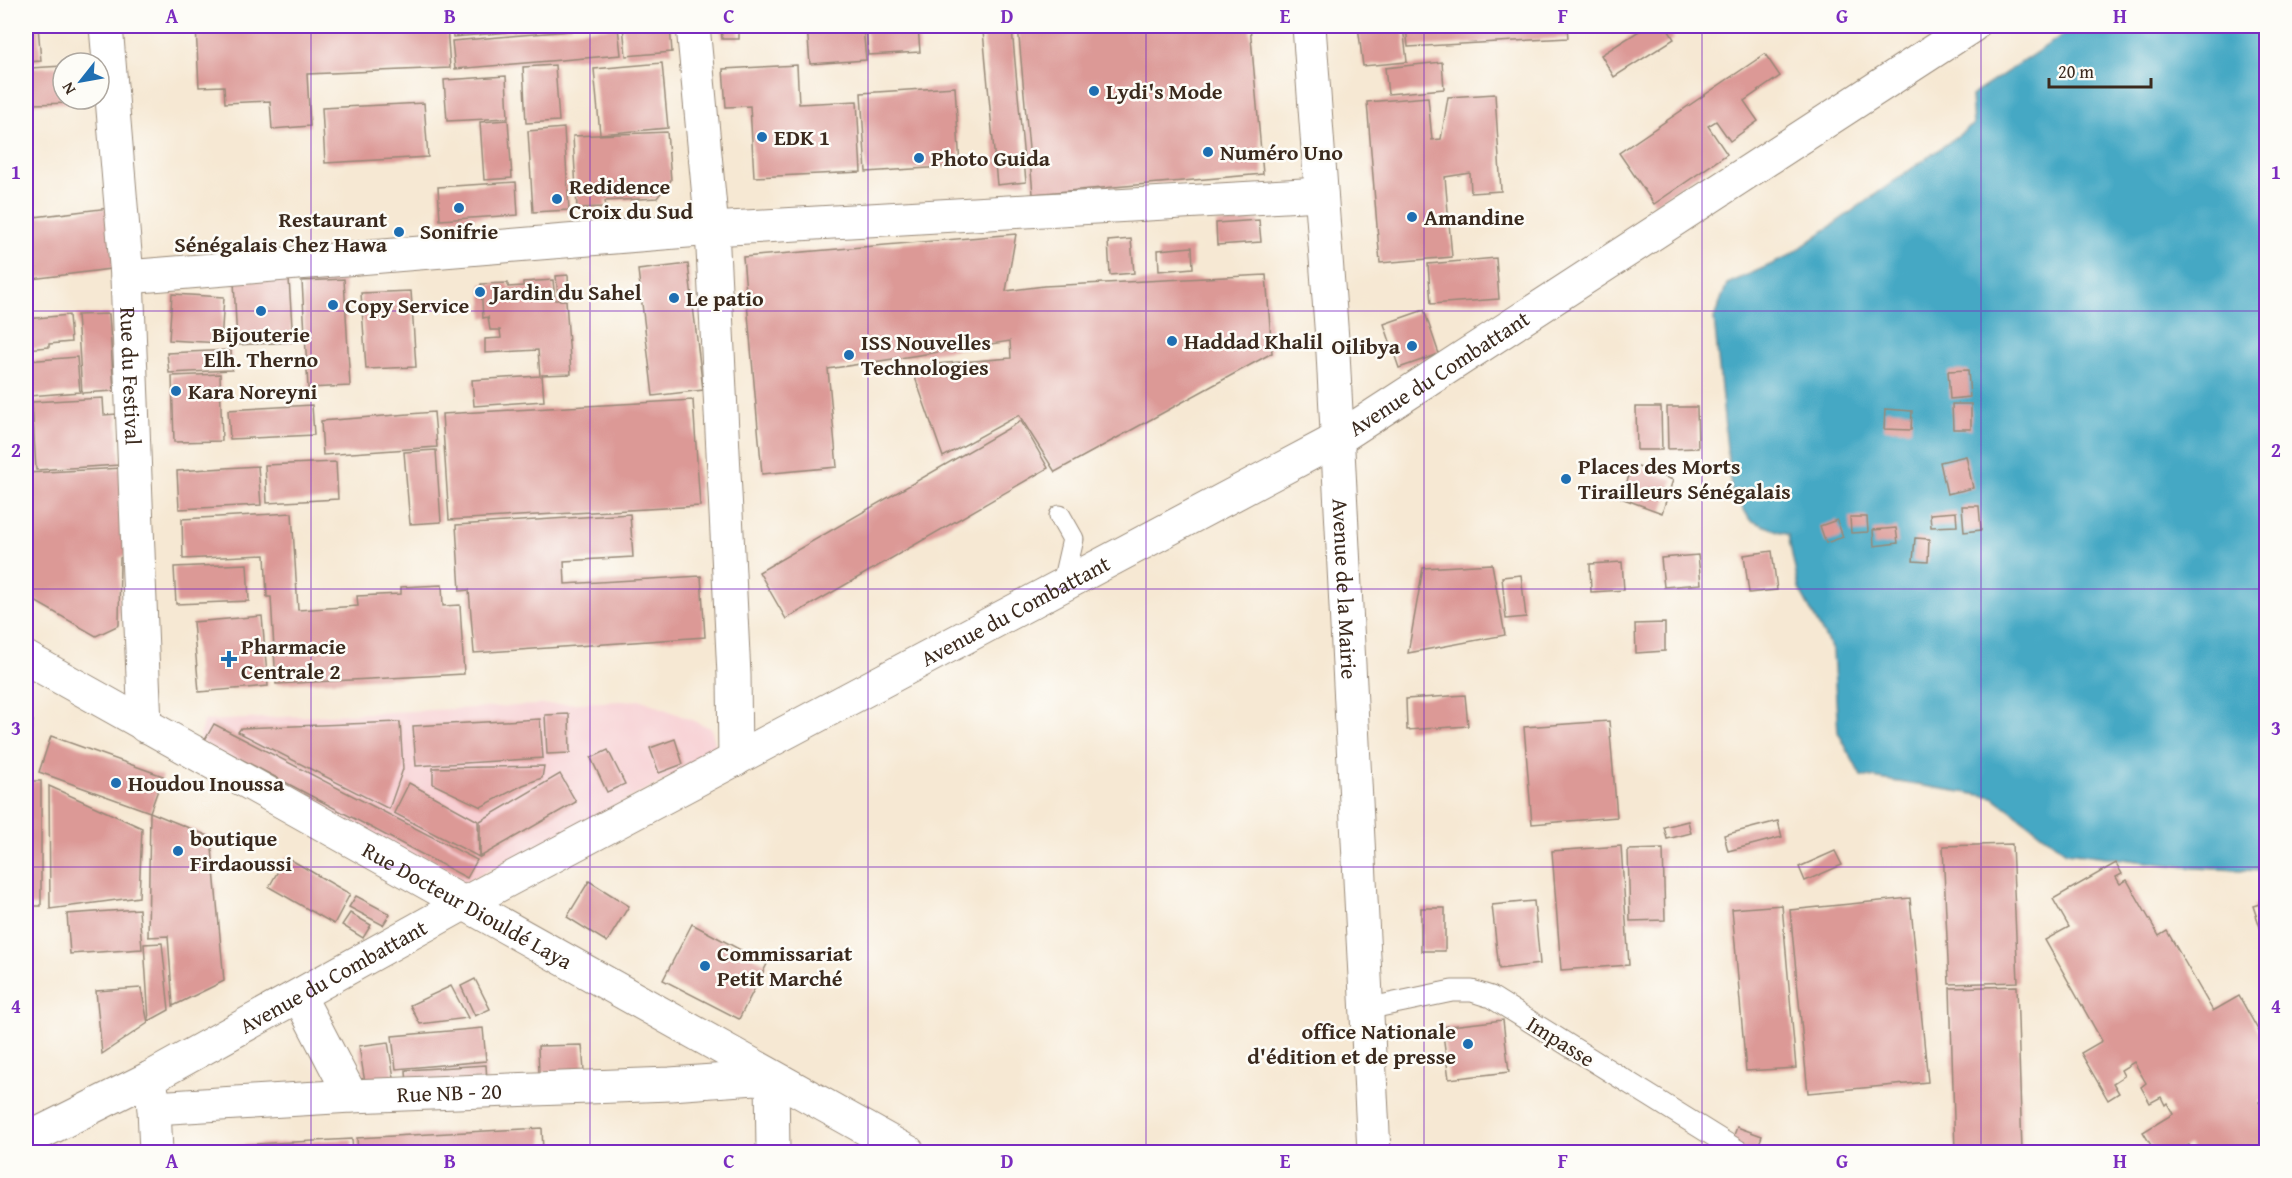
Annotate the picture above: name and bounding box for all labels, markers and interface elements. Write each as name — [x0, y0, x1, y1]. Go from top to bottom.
text: A — [166, 1, 179, 30]
text: B — [444, 1, 456, 30]
text: C — [723, 1, 735, 30]
text: D — [1000, 1, 1014, 30]
text: E — [1280, 1, 1291, 30]
text: F — [1558, 1, 1568, 30]
text: G — [1836, 1, 1848, 30]
text: H — [2113, 1, 2127, 30]
north arrow — [51, 51, 111, 111]
scale bar — [2049, 51, 2151, 89]
text: 20 m — [2058, 58, 2094, 85]
place label: Lydi's Mode — [1106, 75, 1223, 107]
text: N — [55, 78, 81, 99]
marker: Lydi's Mode — [1087, 84, 1101, 98]
place label: EDK 1 — [774, 121, 830, 153]
marker: EDK 1 — [755, 130, 769, 144]
place label: Numéro Uno — [1220, 136, 1343, 168]
place label: Photo Guida — [931, 142, 1051, 174]
marker: Numéro Uno — [1201, 145, 1215, 159]
marker: Photo Guida — [912, 151, 926, 165]
text: 1 — [11, 157, 21, 186]
text: 1 — [2271, 157, 2281, 186]
place label: Redidence Croix du Sud — [569, 170, 693, 227]
marker: Redidence Croix du Sud — [550, 192, 564, 206]
marker: Sonifrie — [452, 201, 466, 215]
place label: Amandine — [1424, 201, 1525, 233]
place label: Restaurant Sénégalais Chez Hawa — [174, 203, 388, 260]
marker: Amandine — [1405, 210, 1419, 224]
place label: Sonifrie — [420, 215, 498, 247]
marker: Restaurant Sénégalais Chez Hawa — [392, 225, 406, 239]
place label: Jardin du Sahel — [488, 276, 642, 308]
place label: Le patio — [686, 282, 764, 314]
marker: Jardin du Sahel — [473, 285, 487, 299]
place label: Copy Service — [345, 289, 470, 321]
marker: Le patio — [667, 291, 681, 305]
marker: Copy Service — [326, 298, 340, 312]
street label: Avenue du Combattant — [1342, 302, 1536, 444]
marker: Bijouterie Elh. Therno — [254, 304, 268, 318]
street label: Rue du Festival — [112, 306, 150, 446]
place label: Bijouterie Elh. Therno — [204, 318, 318, 375]
place label: Haddad Khalil — [1184, 325, 1323, 357]
place label: ISS Nouvelles Technologies — [861, 326, 991, 383]
place label: Oilibya — [1331, 330, 1401, 362]
marker: Haddad Khalil — [1165, 334, 1179, 348]
marker: Oilibya — [1405, 339, 1419, 353]
marker: ISS Nouvelles Technologies — [842, 348, 856, 362]
place label: Kara Noreyni — [188, 375, 317, 407]
marker: Kara Noreyni — [169, 384, 183, 398]
text: 2 — [11, 435, 21, 464]
text: 2 — [2271, 435, 2281, 464]
place label: Places des Morts Tirailleurs Sénégalais — [1578, 450, 1791, 507]
marker: Places des Morts Tirailleurs Sénégalais — [1559, 472, 1573, 486]
street label: Avenue de la Mairie — [1324, 498, 1366, 680]
street label: Avenue du Combattant — [915, 547, 1116, 674]
place label: Pharmacie Centrale 2 — [241, 630, 346, 687]
marker: Pharmacie Centrale 2 — [222, 652, 236, 666]
text: 3 — [11, 713, 21, 742]
text: 3 — [2271, 713, 2281, 742]
place label: Houdou Inoussa — [128, 767, 285, 799]
marker: Houdou Inoussa — [109, 776, 123, 790]
place label: boutique Firdaoussi — [190, 822, 292, 879]
street label: Rue Docteur Diouldé Laya — [357, 834, 579, 977]
marker: boutique Firdaoussi — [171, 844, 185, 858]
street label: Avenue du Combattant — [233, 911, 433, 1041]
place label: Commissariat Petit Marché — [717, 937, 853, 994]
marker: Commissariat Petit Marché — [698, 959, 712, 973]
text: 4 — [11, 991, 21, 1020]
text: 4 — [2271, 991, 2281, 1020]
street label: Impasse — [1521, 1008, 1601, 1074]
place label: office Nationale d'édition et de presse — [1247, 1015, 1456, 1072]
marker: office Nationale d'édition et de presse — [1461, 1037, 1475, 1051]
street label: Rue NB - 20 — [396, 1074, 502, 1110]
text: A — [166, 1146, 179, 1175]
text: B — [444, 1146, 456, 1175]
text: C — [723, 1146, 735, 1175]
text: D — [1000, 1146, 1014, 1175]
text: E — [1280, 1146, 1291, 1175]
text: F — [1558, 1146, 1568, 1175]
text: G — [1836, 1146, 1848, 1175]
text: H — [2113, 1146, 2127, 1175]

